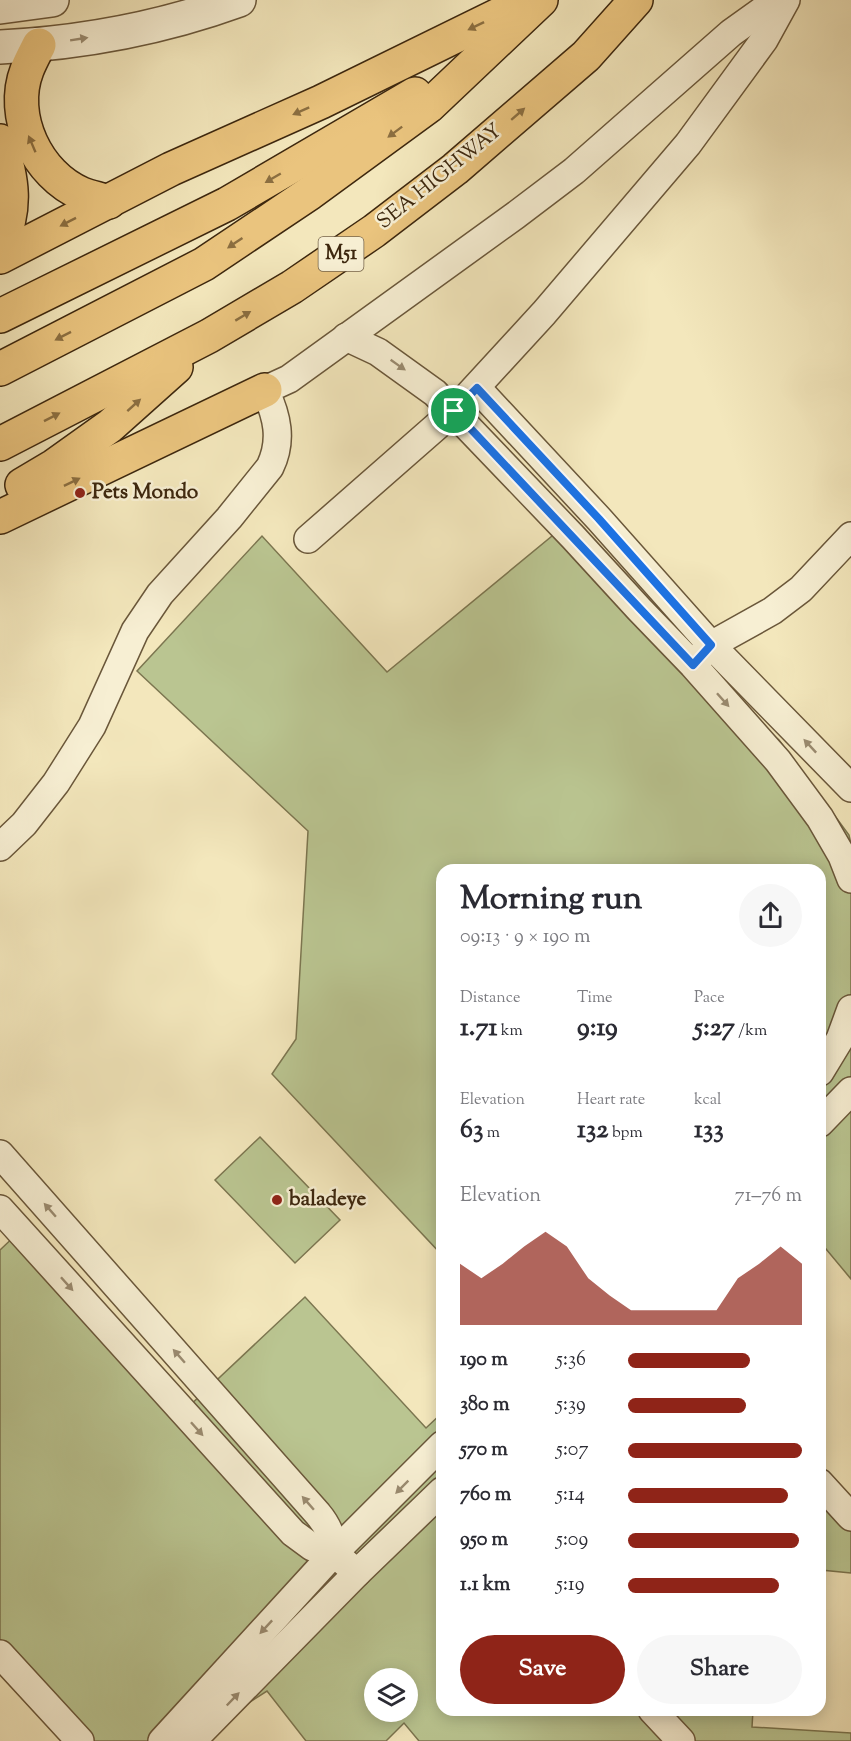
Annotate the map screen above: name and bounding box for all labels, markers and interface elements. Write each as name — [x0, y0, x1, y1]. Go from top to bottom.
one-way arrow — [467, 21, 484, 31]
one-way arrow — [70, 34, 89, 43]
one-way arrow — [292, 107, 309, 116]
one-way arrow — [510, 108, 525, 121]
street label: SEA HIGHWAY — [371, 117, 509, 237]
one-way arrow — [387, 126, 403, 138]
one-way arrow — [27, 135, 36, 153]
one-way arrow — [265, 172, 281, 183]
one-way arrow — [59, 217, 77, 227]
road number: M51 — [318, 237, 364, 271]
one-way arrow — [226, 238, 243, 249]
one-way arrow — [235, 311, 251, 322]
one-way arrow — [55, 331, 72, 341]
one-way arrow — [389, 359, 405, 371]
pin — [428, 385, 479, 436]
icon: arrive — [437, 394, 470, 427]
one-way arrow — [126, 399, 141, 412]
one-way arrow — [43, 413, 61, 423]
one-way arrow — [63, 478, 80, 487]
place label: Pets Mondo — [92, 478, 199, 508]
marker: Pets Mondo — [73, 486, 87, 500]
one-way arrow — [716, 692, 729, 707]
one-way arrow — [804, 739, 818, 753]
text: Morning run — [460, 876, 642, 924]
button: share — [739, 884, 802, 947]
text: 09:13 · 9 × 190 m — [460, 923, 590, 952]
text: Distance — [460, 987, 520, 1010]
text: Time — [577, 987, 613, 1010]
text: Pace — [694, 987, 725, 1010]
text: 1.71 — [460, 1010, 497, 1047]
text: 9:19 — [577, 1010, 618, 1047]
text: 5:27 — [694, 1010, 735, 1047]
text: km — [497, 1020, 523, 1043]
text: /km — [735, 1020, 767, 1043]
text: Elevation — [460, 1089, 525, 1112]
text: Heart rate — [577, 1089, 645, 1112]
text: kcal — [694, 1089, 722, 1112]
text: 63 — [460, 1112, 483, 1149]
text: 132 — [577, 1112, 609, 1149]
text: 133 — [694, 1112, 724, 1149]
text: m — [483, 1122, 500, 1145]
text: bpm — [609, 1122, 643, 1145]
text: Elevation — [460, 1182, 541, 1211]
text: 71–76 m — [735, 1182, 802, 1211]
place label: baladeye — [288, 1185, 367, 1215]
marker: baladeye — [270, 1193, 284, 1207]
one-way arrow — [44, 1203, 57, 1218]
one-way arrow — [60, 1276, 73, 1291]
text: 190 m — [460, 1346, 508, 1375]
text: 5:36 — [556, 1346, 586, 1375]
one-way arrow — [173, 1349, 186, 1364]
text: 380 m — [460, 1391, 509, 1420]
text: 5:39 — [556, 1391, 586, 1420]
one-way arrow — [190, 1421, 203, 1436]
text: 570 m — [460, 1436, 508, 1465]
text: 5:07 — [556, 1436, 588, 1465]
one-way arrow — [395, 1479, 409, 1493]
text: 760 m — [460, 1481, 511, 1510]
text: 5:14 — [556, 1481, 585, 1510]
one-way arrow — [302, 1496, 315, 1511]
text: 950 m — [460, 1526, 508, 1555]
text: 5:09 — [556, 1526, 588, 1555]
text: 1.1 km — [460, 1571, 510, 1600]
text: 5:19 — [556, 1571, 584, 1600]
one-way arrow — [260, 1620, 274, 1634]
button: Save — [460, 1635, 625, 1704]
button: Share — [637, 1635, 802, 1704]
map controls — [364, 1668, 418, 1722]
button: layers — [364, 1668, 418, 1722]
one-way arrow — [226, 1693, 240, 1707]

